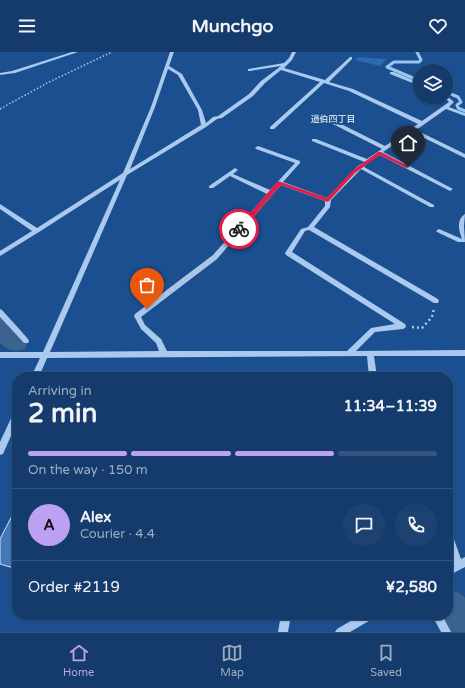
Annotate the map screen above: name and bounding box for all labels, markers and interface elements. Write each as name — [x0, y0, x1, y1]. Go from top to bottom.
icon: menu — [16, 15, 38, 37]
text: Munchgo — [192, 15, 273, 37]
icon: heart — [427, 15, 449, 37]
map controls — [413, 64, 453, 104]
button: layers — [413, 64, 453, 104]
district label: 道伯四丁目 — [310, 114, 356, 125]
pin — [391, 126, 425, 167]
icon: home — [397, 132, 419, 154]
courier — [219, 209, 259, 249]
icon: bike — [228, 218, 250, 240]
pin — [130, 268, 164, 309]
icon: bag — [136, 274, 158, 296]
text: Arriving in — [28, 383, 92, 399]
text: 11:34–11:39 — [343, 397, 437, 415]
text: 2 min — [28, 398, 97, 429]
text: On the way · 150 m — [28, 462, 148, 478]
button: chat — [343, 504, 385, 546]
button: phone — [395, 504, 437, 546]
text: Alex — [80, 508, 111, 526]
text: A — [43, 516, 55, 534]
text: Courier · 4.4 — [80, 526, 155, 542]
text: Order #2119 — [28, 578, 120, 596]
text: ¥2,580 — [386, 578, 437, 596]
tab: Home — [63, 642, 94, 679]
tab: Map — [220, 642, 244, 679]
tab: Saved — [370, 642, 402, 679]

